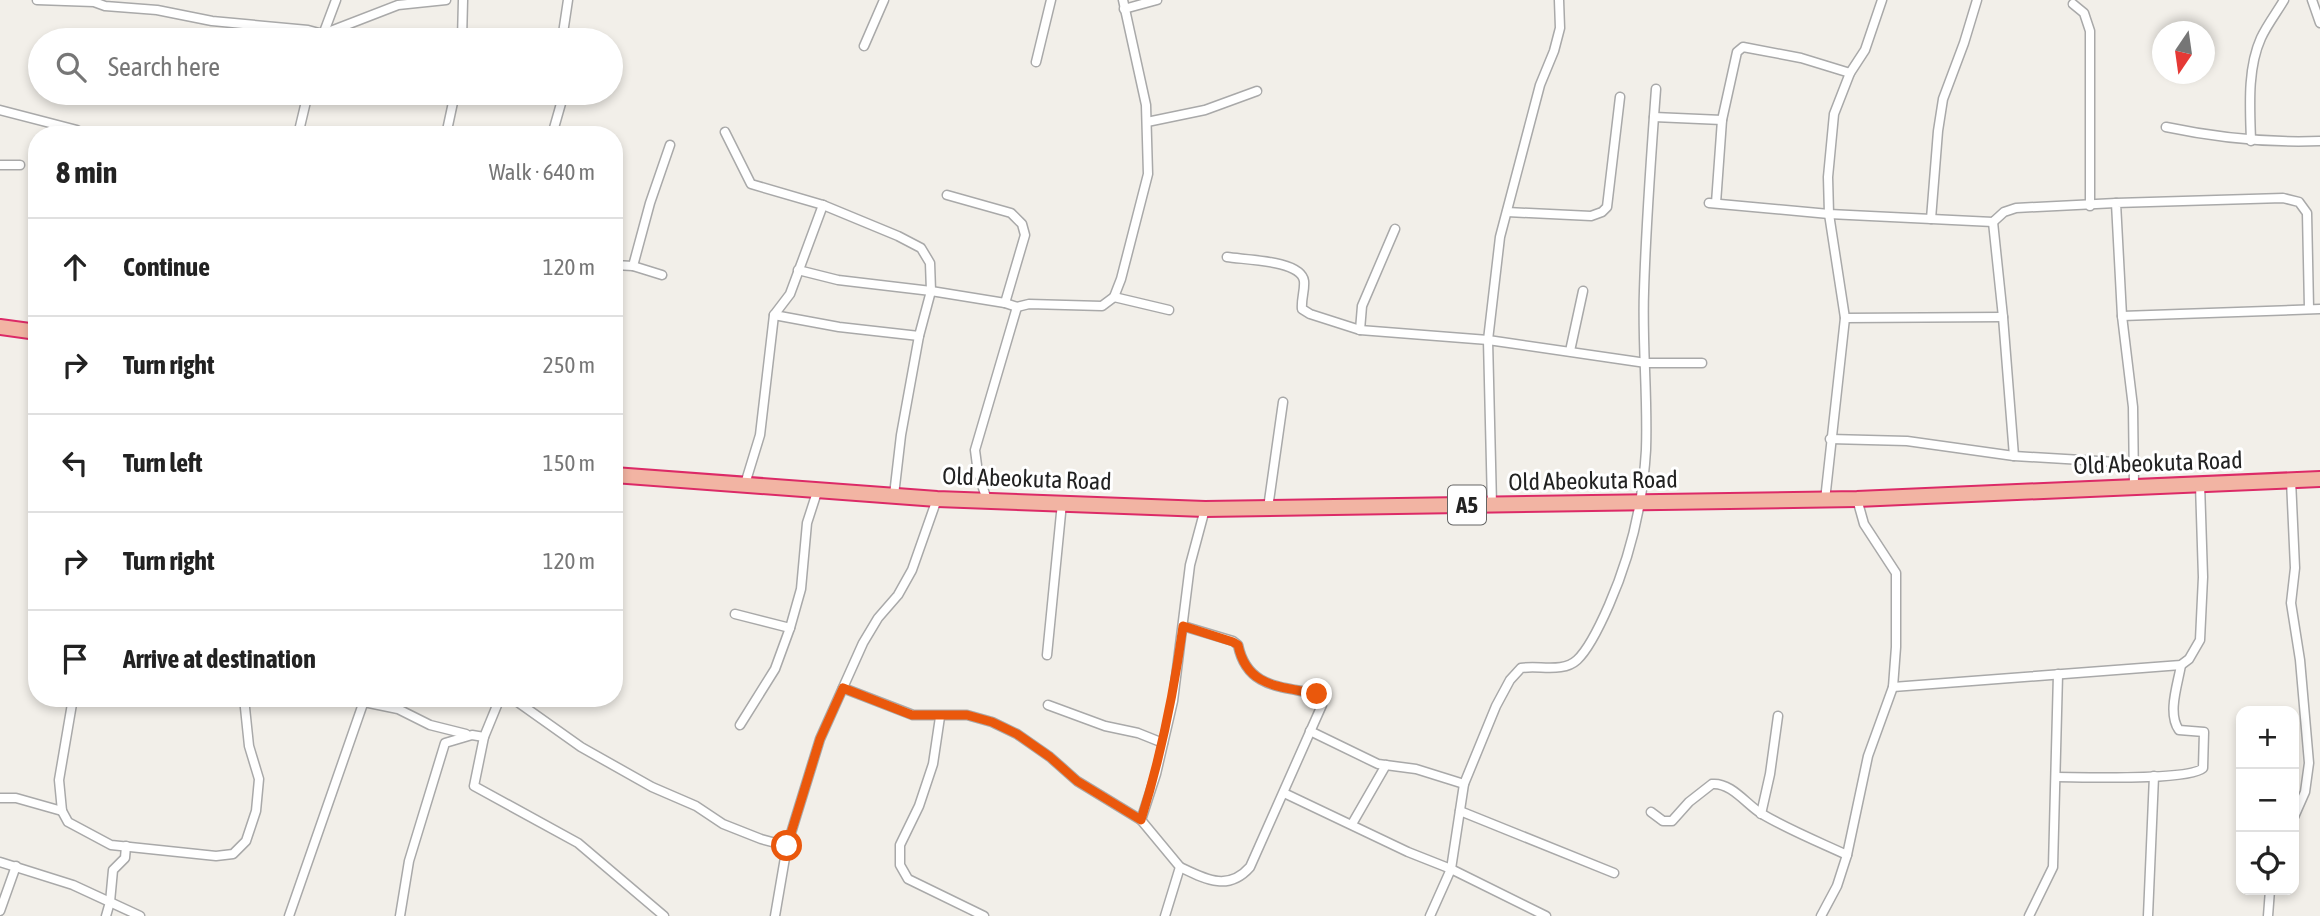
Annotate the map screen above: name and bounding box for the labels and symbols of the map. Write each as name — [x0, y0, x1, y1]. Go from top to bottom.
north arrow — [2152, 21, 2215, 84]
street label: Old Abeokuta Road — [2073, 446, 2243, 479]
street label: Old Abeokuta Road — [942, 462, 1112, 495]
street label: Old Abeokuta Road — [1508, 466, 1678, 495]
road number: A5 — [1448, 485, 1486, 524]
route end — [1301, 678, 1332, 709]
route start — [771, 830, 802, 861]

